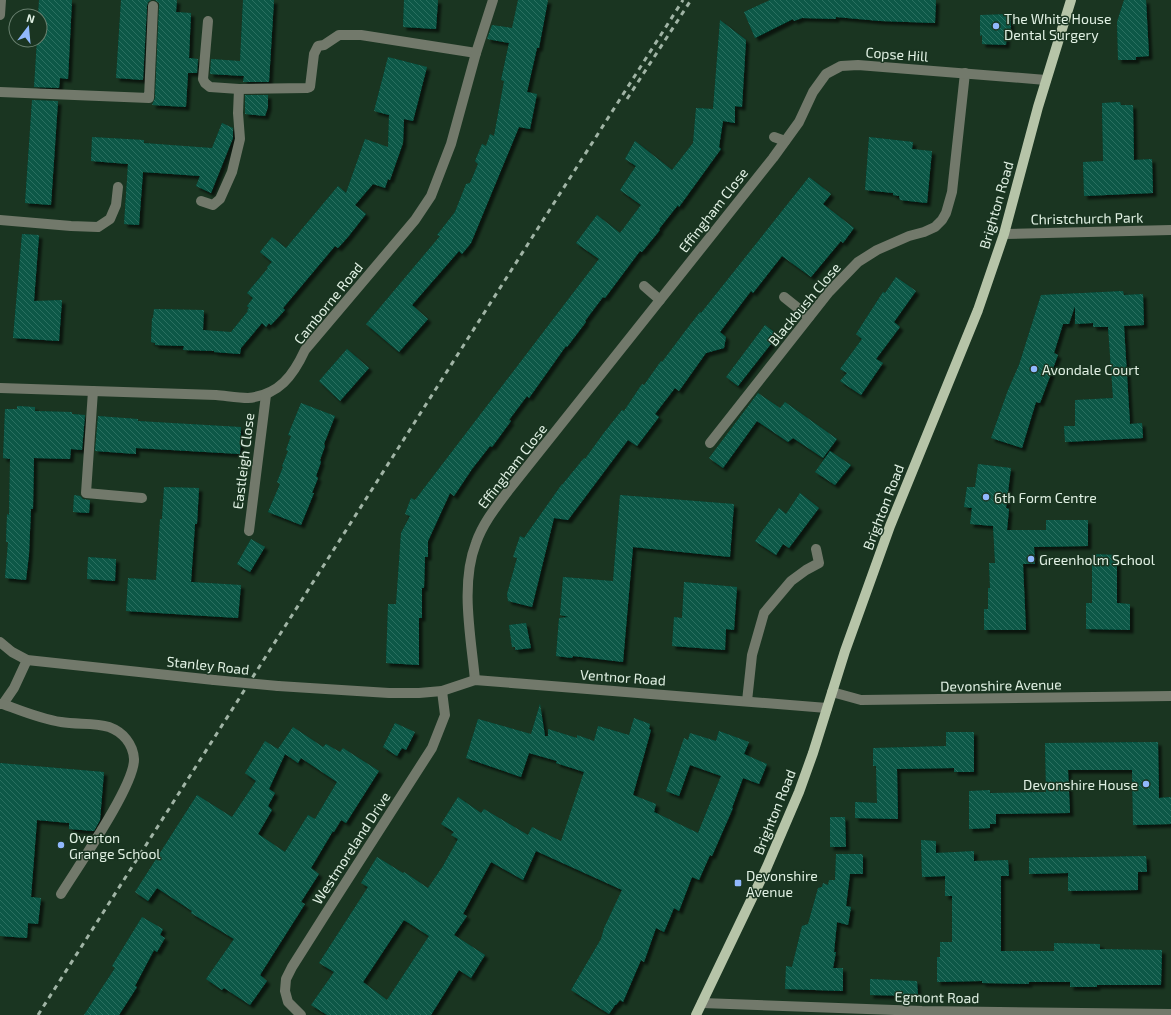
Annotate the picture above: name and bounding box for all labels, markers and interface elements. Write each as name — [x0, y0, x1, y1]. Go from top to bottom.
north arrow — [8, 8, 48, 48]
place label: The White House Dental Surgery — [1004, 10, 1112, 43]
text: N — [25, 11, 37, 25]
marker: The White House Dental Surgery — [991, 21, 1001, 31]
street label: Copse Hill — [865, 43, 930, 65]
street label: Brighton Road — [975, 159, 1017, 251]
street label: Effingham Close — [675, 164, 751, 256]
street label: Christchurch Park — [1030, 209, 1144, 227]
street label: Camborne Road — [290, 259, 366, 347]
street label: Blackbush Close — [764, 259, 844, 349]
place label: Avondale Court — [1042, 361, 1139, 378]
marker: Avondale Court — [1029, 364, 1039, 374]
street label: Eastleigh Close — [229, 412, 257, 510]
street label: Effingham Close — [474, 420, 550, 512]
street label: Brighton Road — [859, 462, 907, 552]
place label: 6th Form Centre — [994, 489, 1097, 506]
marker: 6th Form Centre — [981, 492, 991, 502]
place label: Greenholm School — [1039, 551, 1156, 568]
marker: Greenholm School — [1026, 554, 1036, 564]
street label: Stanley Road — [166, 652, 250, 678]
street label: Ventnor Road — [580, 666, 666, 688]
street label: Devonshire Avenue — [940, 675, 1062, 695]
street label: Brighton Road — [749, 767, 799, 857]
place label: Devonshire House — [1023, 776, 1138, 793]
marker: Devonshire House — [1141, 779, 1151, 789]
street label: Westmoreland Drive — [308, 789, 394, 907]
place label: Overton Grange School — [69, 829, 161, 862]
marker: Overton Grange School — [56, 840, 66, 850]
place label: Devonshire Avenue — [746, 867, 818, 900]
marker: Devonshire Avenue — [733, 878, 743, 888]
street label: Egmont Road — [895, 988, 979, 1006]

